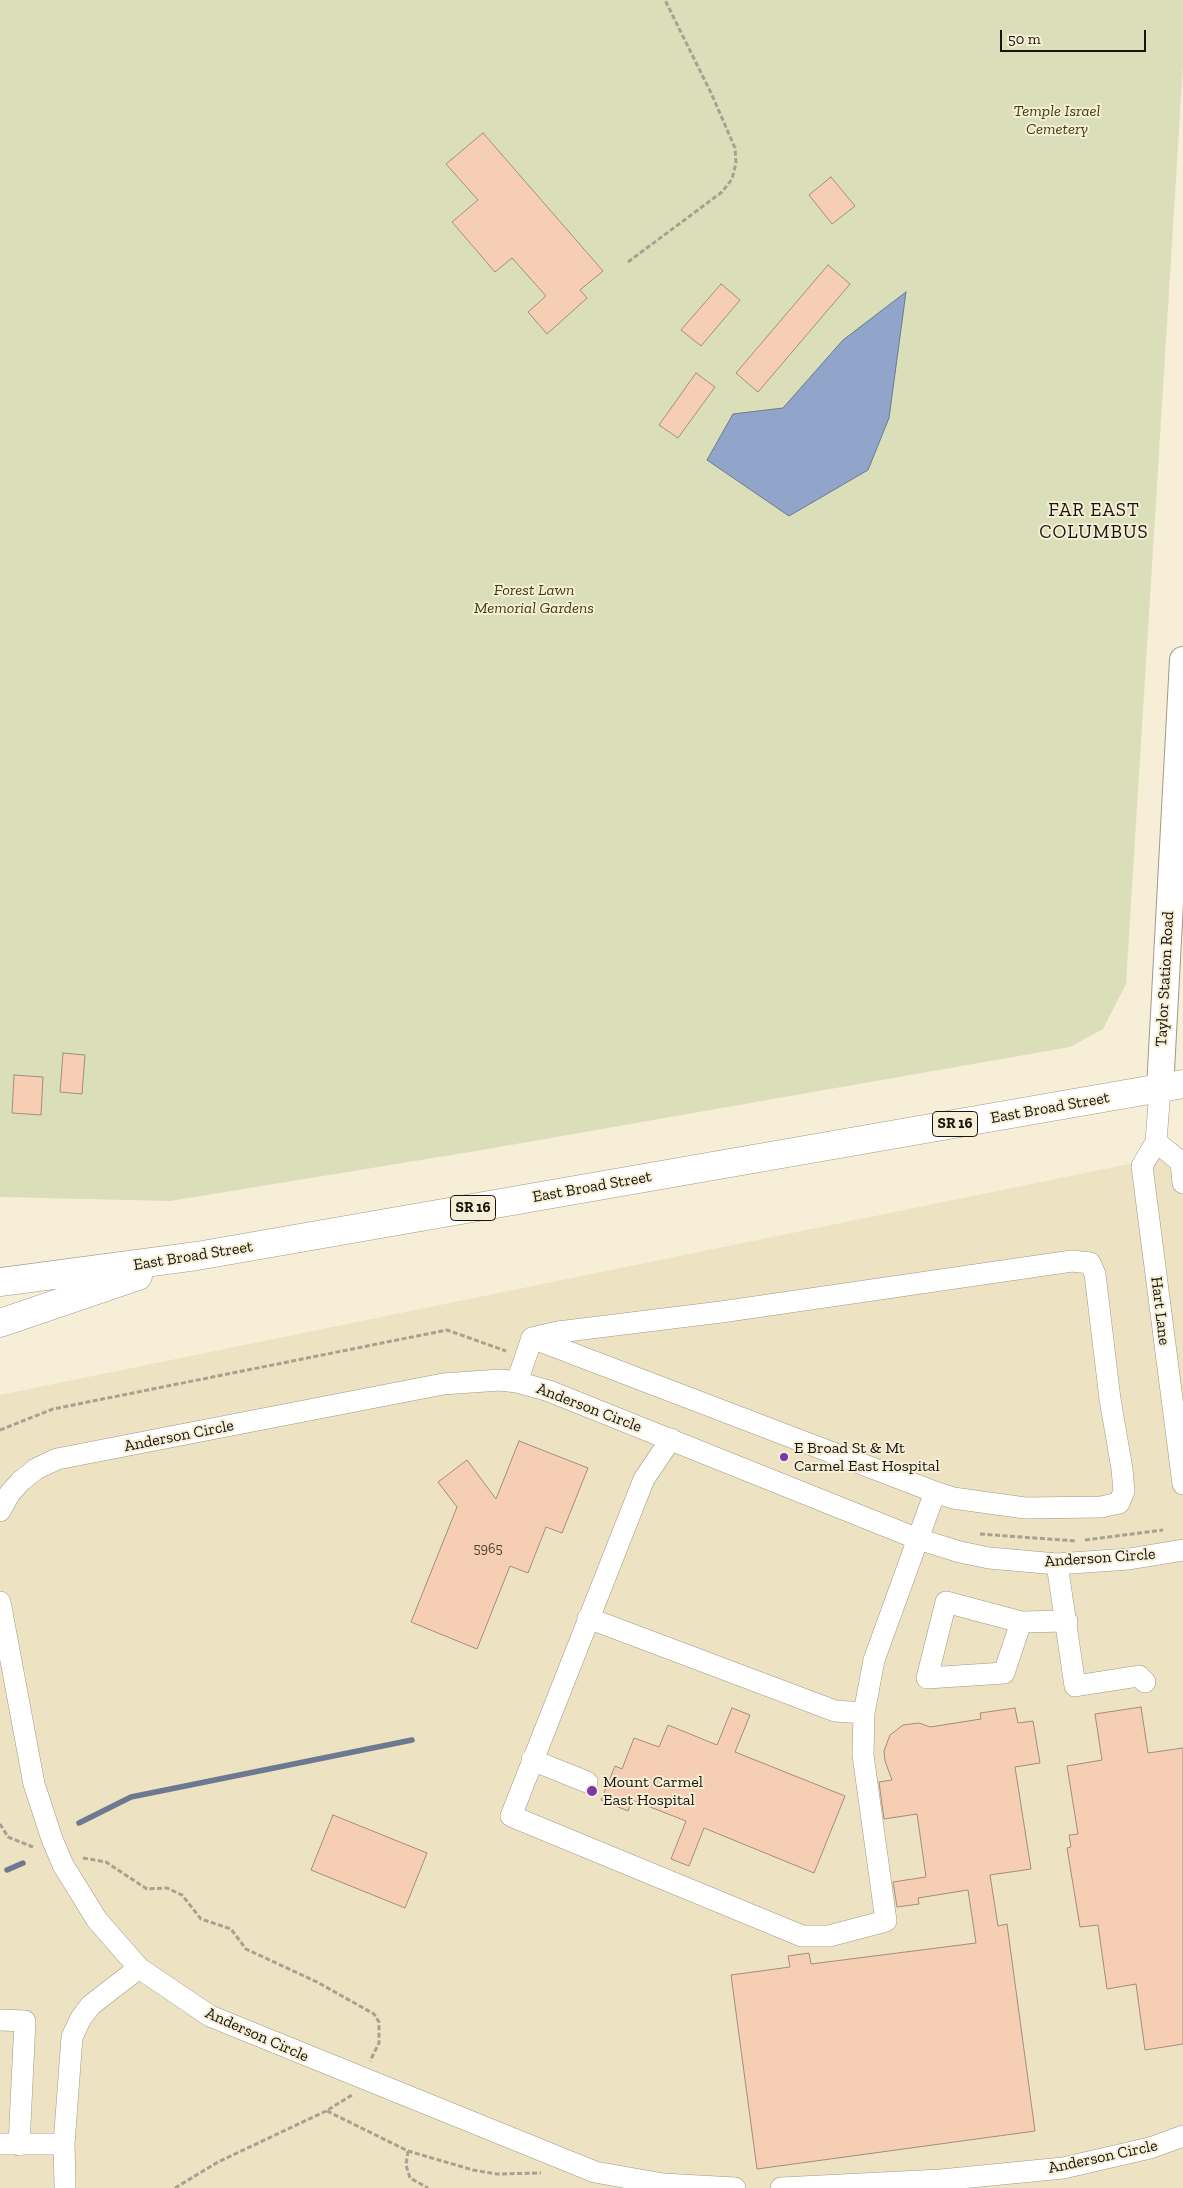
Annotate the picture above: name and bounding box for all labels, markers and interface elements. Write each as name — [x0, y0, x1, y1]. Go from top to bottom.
scale bar — [1003, 20, 1149, 52]
text: 50 m — [1008, 30, 1041, 48]
park label: Temple Israel Cemetery — [1014, 101, 1100, 139]
district label: FAR EAST COLUMBUS — [1038, 500, 1150, 544]
park label: Forest Lawn Memorial Gardens — [474, 580, 594, 618]
street label: Taylor Station Road — [1152, 911, 1178, 1047]
street label: East Broad Street — [989, 1088, 1111, 1128]
road number: SR 16 — [932, 1112, 978, 1136]
street label: East Broad Street — [531, 1167, 653, 1207]
road number: SR 16 — [450, 1196, 496, 1220]
street label: East Broad Street — [132, 1237, 254, 1275]
street label: Hart Lane — [1146, 1276, 1174, 1346]
street label: Anderson Circle — [534, 1379, 644, 1437]
street label: Anderson Circle — [123, 1416, 235, 1456]
place label: E Broad St & Mt Carmel East Hospital — [794, 1438, 940, 1476]
marker: E Broad St & Mt Carmel East Hospital — [778, 1451, 790, 1463]
house number: 5965 — [473, 1541, 503, 1557]
street label: Anderson Circle — [1044, 1545, 1156, 1571]
place label: Mount Carmel East Hospital — [603, 1772, 703, 1810]
marker: Mount Carmel East Hospital — [585, 1784, 599, 1798]
street label: Anderson Circle — [202, 2004, 312, 2066]
street label: Anderson Circle — [1047, 2136, 1159, 2178]

